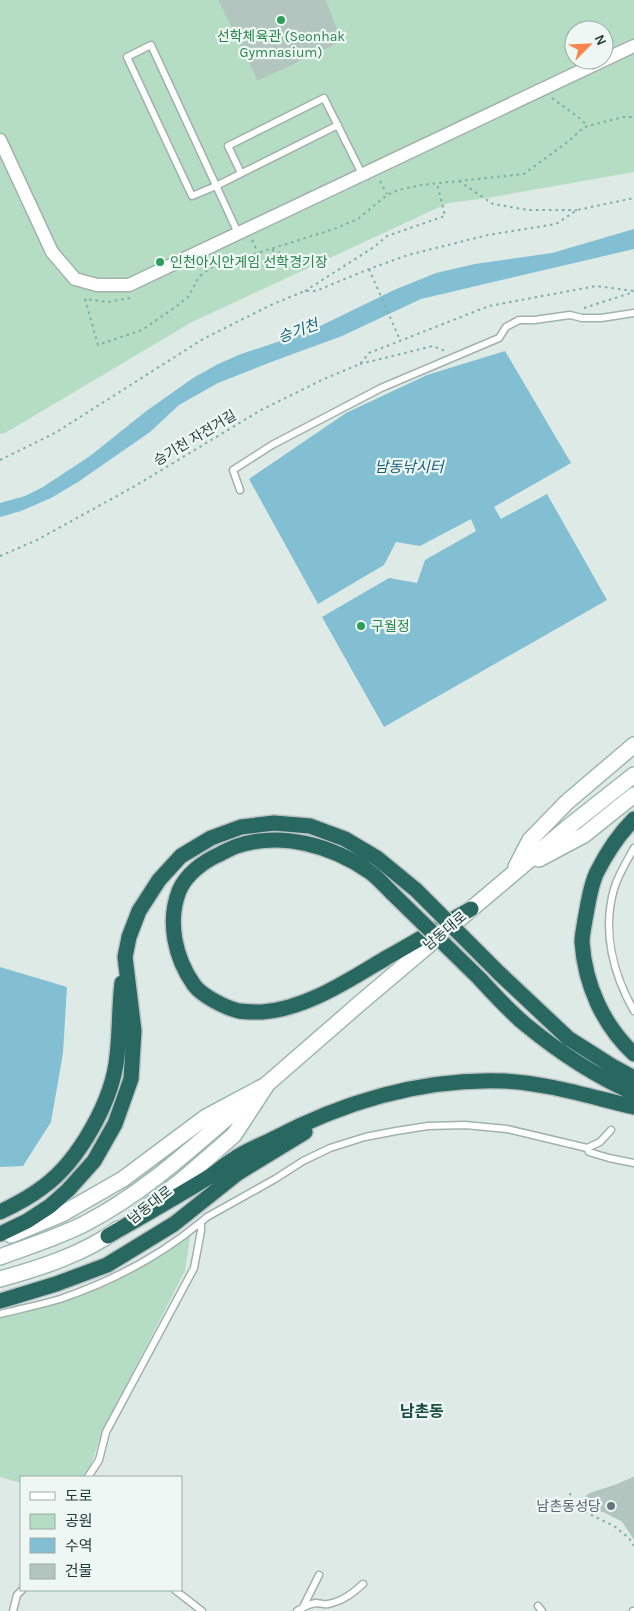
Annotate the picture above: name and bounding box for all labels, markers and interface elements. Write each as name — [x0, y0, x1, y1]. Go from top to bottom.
marker: 선학체육관 (Seonhak Gymnasium) — [275, 14, 287, 26]
north arrow — [564, 20, 614, 70]
place label: 선학체육관 (Seonhak Gymnasium) — [217, 28, 345, 61]
text: N — [591, 32, 610, 48]
place label: 인천아시안게임 선학경기장 — [170, 254, 328, 271]
marker: 인천아시안게임 선학경기장 — [154, 256, 166, 268]
water label: 승기천 — [275, 315, 323, 347]
street label: 승기천 자전거길 — [151, 407, 239, 469]
water label: 남동낚시터 — [374, 458, 446, 476]
place label: 구월정 — [371, 618, 410, 635]
marker: 구월정 — [355, 620, 367, 632]
street label: 남동대로 — [420, 908, 470, 954]
street label: 남동대로 — [124, 1182, 176, 1228]
district label: 남촌동 — [400, 1402, 444, 1421]
legend — [20, 1476, 182, 1591]
text: 도로 — [65, 1487, 93, 1505]
place label: 남촌동성당 — [537, 1498, 601, 1515]
marker: 남촌동성당 — [605, 1500, 617, 1512]
text: 공원 — [65, 1512, 93, 1530]
text: 수역 — [65, 1537, 93, 1555]
text: 건물 — [65, 1562, 93, 1580]

